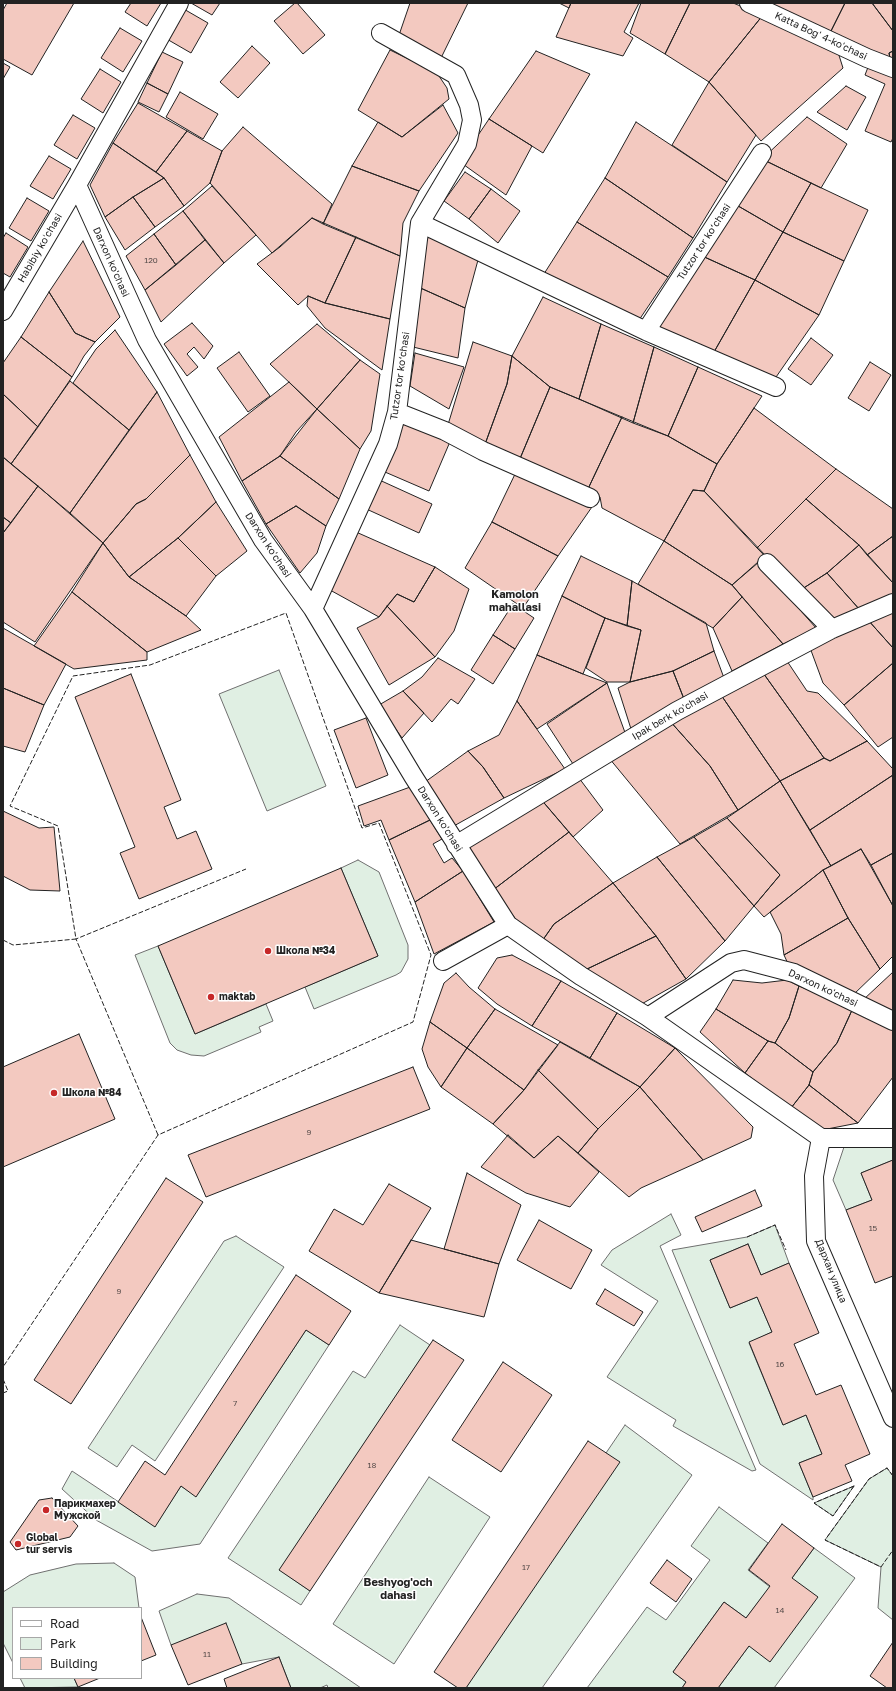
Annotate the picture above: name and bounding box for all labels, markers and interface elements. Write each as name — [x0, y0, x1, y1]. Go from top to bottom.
street label: Katta Bog' 4-ko'chasi — [773, 9, 869, 63]
street label: Tutzor tor ko‘chasi — [675, 201, 733, 283]
street label: Habibiy koʻchasi — [15, 211, 65, 285]
street label: Darxon ko'chasi — [90, 225, 132, 299]
house number: 120 — [144, 255, 158, 265]
street label: Tutzor tor ko‘chasi — [388, 331, 412, 421]
street label: Darxon ko'chasi — [242, 510, 294, 580]
district label: Kamolon mahallasi — [489, 588, 541, 614]
street label: Ipak berk ko'chasi — [630, 689, 710, 743]
street label: Darxon ko'chasi — [415, 784, 465, 854]
place label: Школа №34 — [276, 945, 335, 957]
marker: Школа №34 — [263, 946, 273, 956]
street label: Darxon ko'chasi — [786, 967, 860, 1009]
place label: maktab — [219, 991, 255, 1003]
marker: maktab — [206, 992, 216, 1002]
place label: Школа №84 — [62, 1087, 122, 1099]
marker: Школа №84 — [49, 1088, 59, 1098]
house number: 9 — [307, 1127, 311, 1137]
house number: 15 — [869, 1223, 877, 1233]
street label: Дархан улица — [813, 1237, 849, 1305]
house number: 9 — [117, 1286, 121, 1296]
house number: 16 — [776, 1359, 784, 1369]
house number: 7 — [233, 1398, 237, 1408]
house number: 18 — [368, 1460, 376, 1470]
place label: Парикмахер Мужской — [54, 1498, 116, 1522]
marker: Парикмахер Мужской — [41, 1505, 51, 1515]
place label: Global tur servis — [26, 1532, 72, 1556]
marker: Global tur servis — [13, 1539, 23, 1549]
house number: 17 — [522, 1562, 530, 1572]
district label: Beshyog'och dahasi — [364, 1576, 432, 1602]
house number: 14 — [776, 1605, 784, 1615]
legend — [12, 1607, 142, 1679]
text: Road — [50, 1616, 79, 1631]
text: Park — [50, 1636, 76, 1651]
house number: 11 — [203, 1649, 211, 1659]
text: Building — [50, 1656, 98, 1671]

